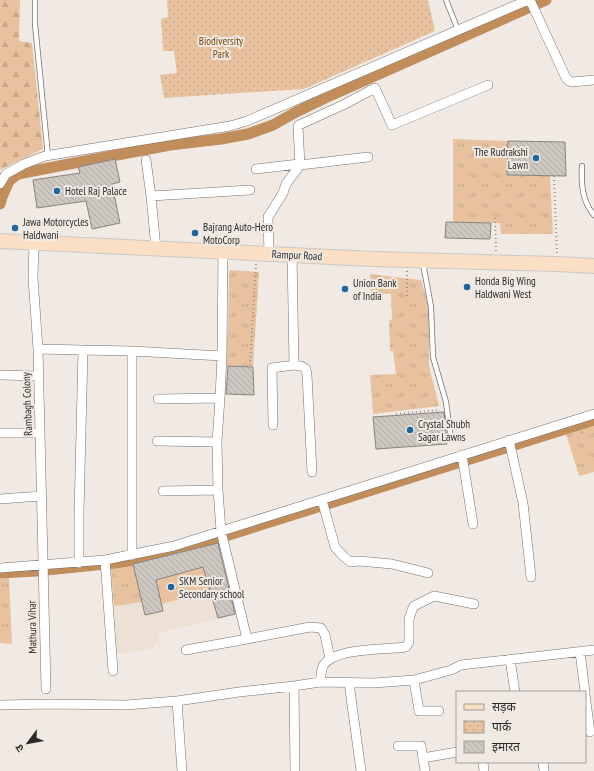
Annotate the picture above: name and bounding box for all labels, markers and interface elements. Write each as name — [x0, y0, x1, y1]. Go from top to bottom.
park label: Biodiversity Park — [199, 34, 244, 61]
place label: The Rudrakshi Lawn — [474, 145, 528, 172]
marker: The Rudrakshi Lawn — [531, 153, 541, 163]
place label: Hotel Raj Palace — [65, 184, 127, 198]
marker: Hotel Raj Palace — [52, 186, 62, 196]
place label: Jawa Motorcycles Haldwani — [22, 215, 89, 242]
place label: Bajrang Auto-Hero MotoCorp — [203, 220, 273, 247]
marker: Jawa Motorcycles Haldwani — [10, 223, 20, 233]
marker: Bajrang Auto-Hero MotoCorp — [190, 228, 200, 238]
street label: Rampur Road — [271, 247, 323, 263]
place label: Honda Big Wing Haldwani West — [475, 274, 536, 301]
place label: Union Bank of India — [353, 276, 397, 303]
marker: Honda Big Wing Haldwani West — [462, 282, 472, 292]
marker: Union Bank of India — [340, 284, 350, 294]
street label: Rambagh Colony — [19, 371, 35, 436]
place label: Crystal Shubh Sagar Lawns — [418, 417, 470, 444]
marker: Crystal Shubh Sagar Lawns — [405, 425, 415, 435]
place label: SKM Senior Secondary school — [179, 574, 245, 601]
marker: SKM Senior Secondary school — [166, 582, 176, 592]
street label: Mathura Vihar — [25, 600, 39, 654]
legend — [456, 691, 586, 763]
text: सड़क — [492, 699, 517, 714]
text: पार्क — [492, 719, 512, 734]
north arrow — [8, 723, 48, 763]
text: इमारत — [492, 739, 521, 754]
text: उ — [12, 741, 27, 755]

